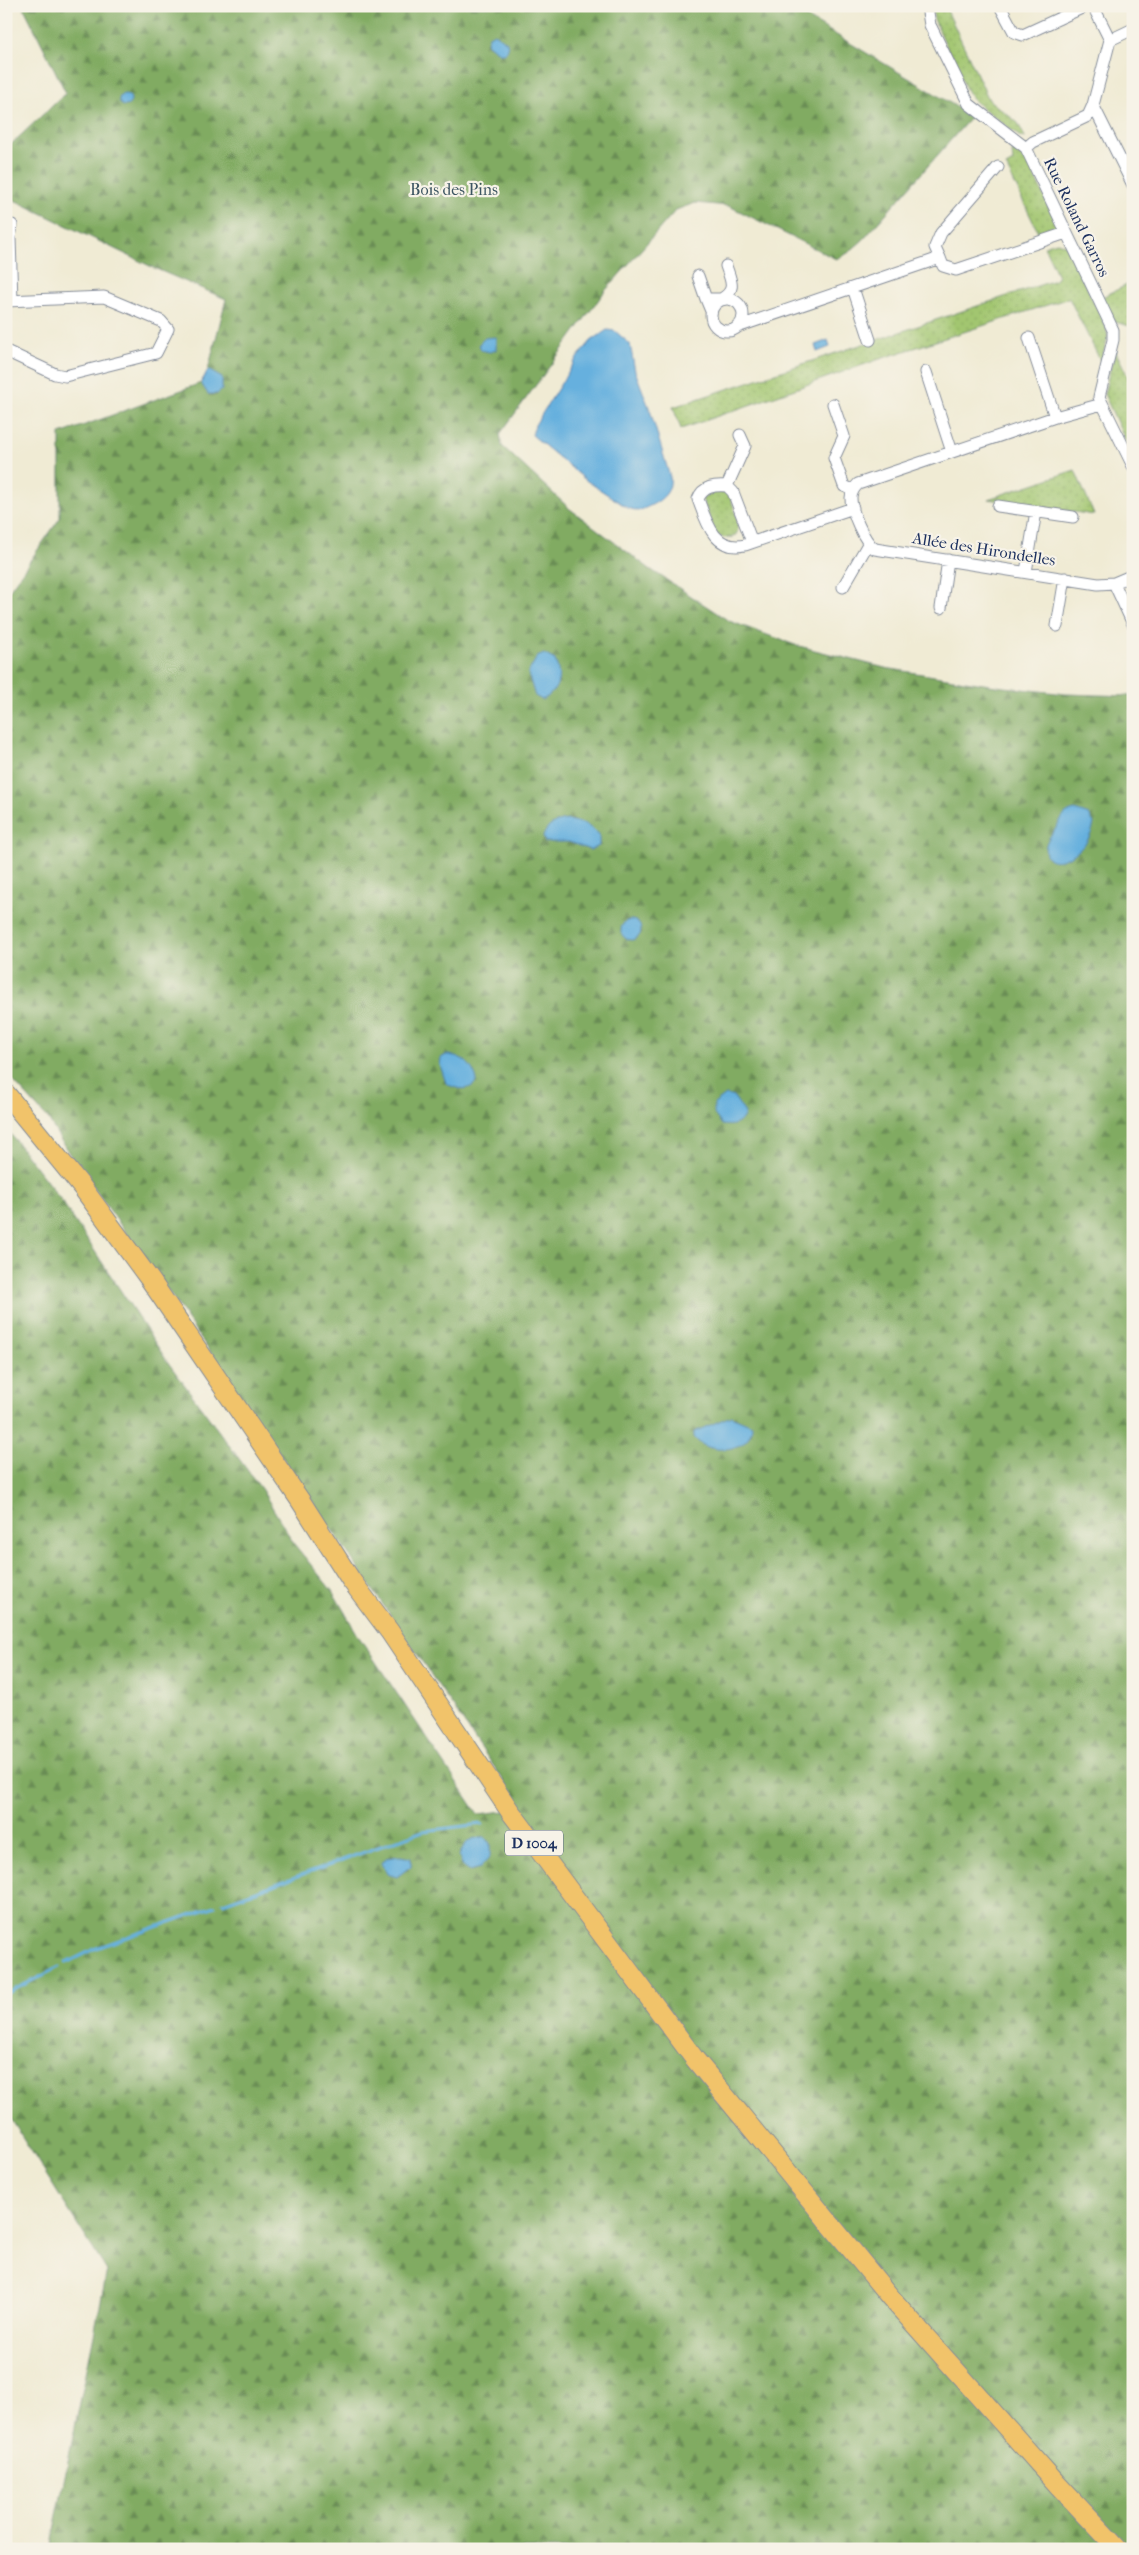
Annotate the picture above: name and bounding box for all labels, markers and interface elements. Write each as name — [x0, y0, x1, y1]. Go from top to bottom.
street label: Rue Roland Garros — [1040, 154, 1114, 280]
park label: Bois des Pins — [410, 180, 498, 199]
street label: Allée des Hirondelles — [910, 528, 1057, 570]
road number: D 1004 — [505, 1830, 563, 1856]

